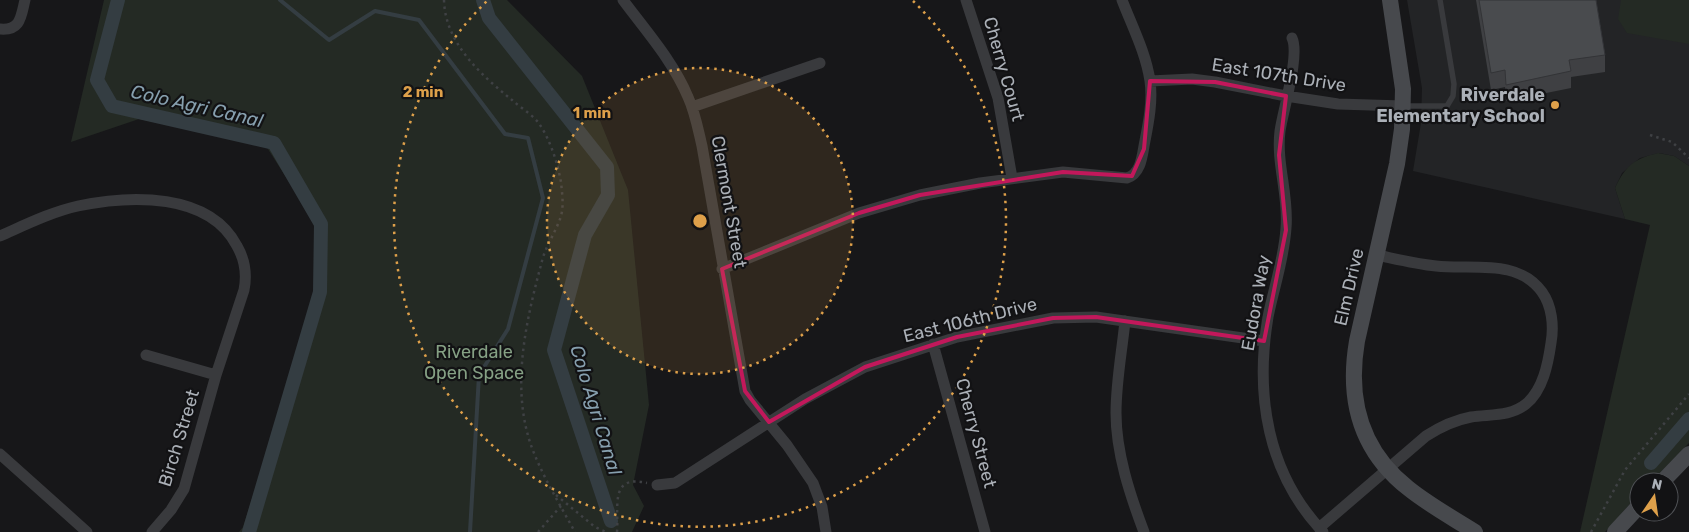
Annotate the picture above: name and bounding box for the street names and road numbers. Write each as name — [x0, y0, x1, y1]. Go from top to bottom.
street label: Cherry Court — [979, 14, 1029, 124]
street label: East 107th Drive — [1210, 54, 1348, 96]
street label: Clermont Street — [707, 134, 751, 270]
street label: Elm Drive — [1329, 246, 1369, 328]
street label: Eudora Way — [1237, 253, 1275, 353]
street label: East 106th Drive — [901, 293, 1039, 347]
street label: Cherry Street — [951, 376, 1001, 490]
street label: Birch Street — [154, 387, 204, 489]

